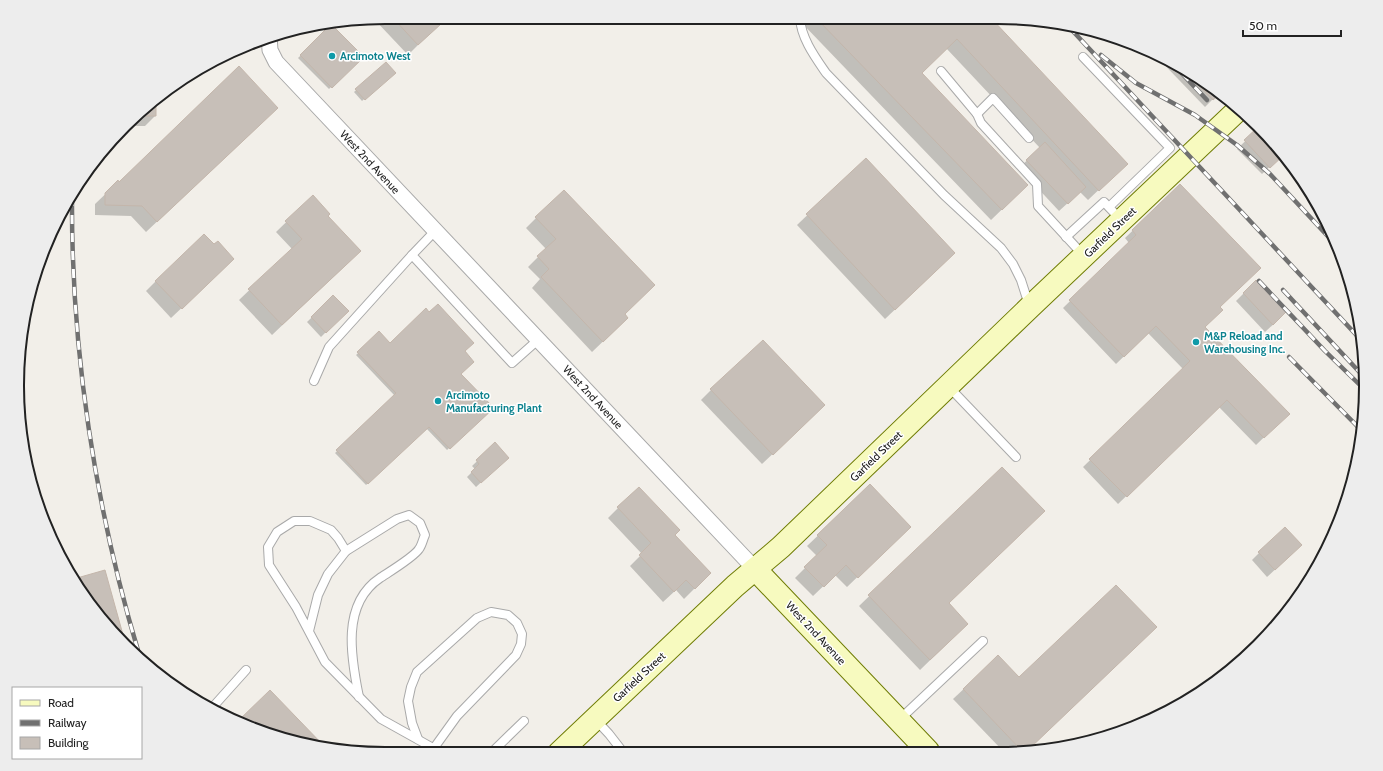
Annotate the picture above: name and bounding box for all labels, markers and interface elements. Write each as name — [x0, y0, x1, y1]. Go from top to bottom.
scale bar — [1243, 12, 1341, 38]
text: 50 m — [1249, 18, 1277, 33]
place label: Arcimoto West — [340, 49, 411, 63]
marker: Arcimoto West — [327, 51, 337, 61]
street label: West 2nd Avenue — [337, 127, 403, 197]
street label: Garfield Street — [1081, 203, 1139, 260]
place label: M&P Reload and Warehousing Inc. — [1204, 329, 1285, 356]
marker: M&P Reload and Warehousing Inc. — [1191, 337, 1201, 347]
street label: West 2nd Avenue — [560, 362, 626, 432]
place label: Arcimoto Manufacturing Plant — [446, 388, 542, 415]
marker: Arcimoto Manufacturing Plant — [433, 396, 443, 406]
street label: Garfield Street — [847, 427, 905, 484]
street label: West 2nd Avenue — [783, 598, 849, 668]
street label: Garfield Street — [610, 649, 669, 705]
legend — [12, 687, 142, 759]
text: Road — [48, 695, 74, 710]
text: Railway — [48, 715, 86, 730]
text: Building — [48, 735, 90, 750]

